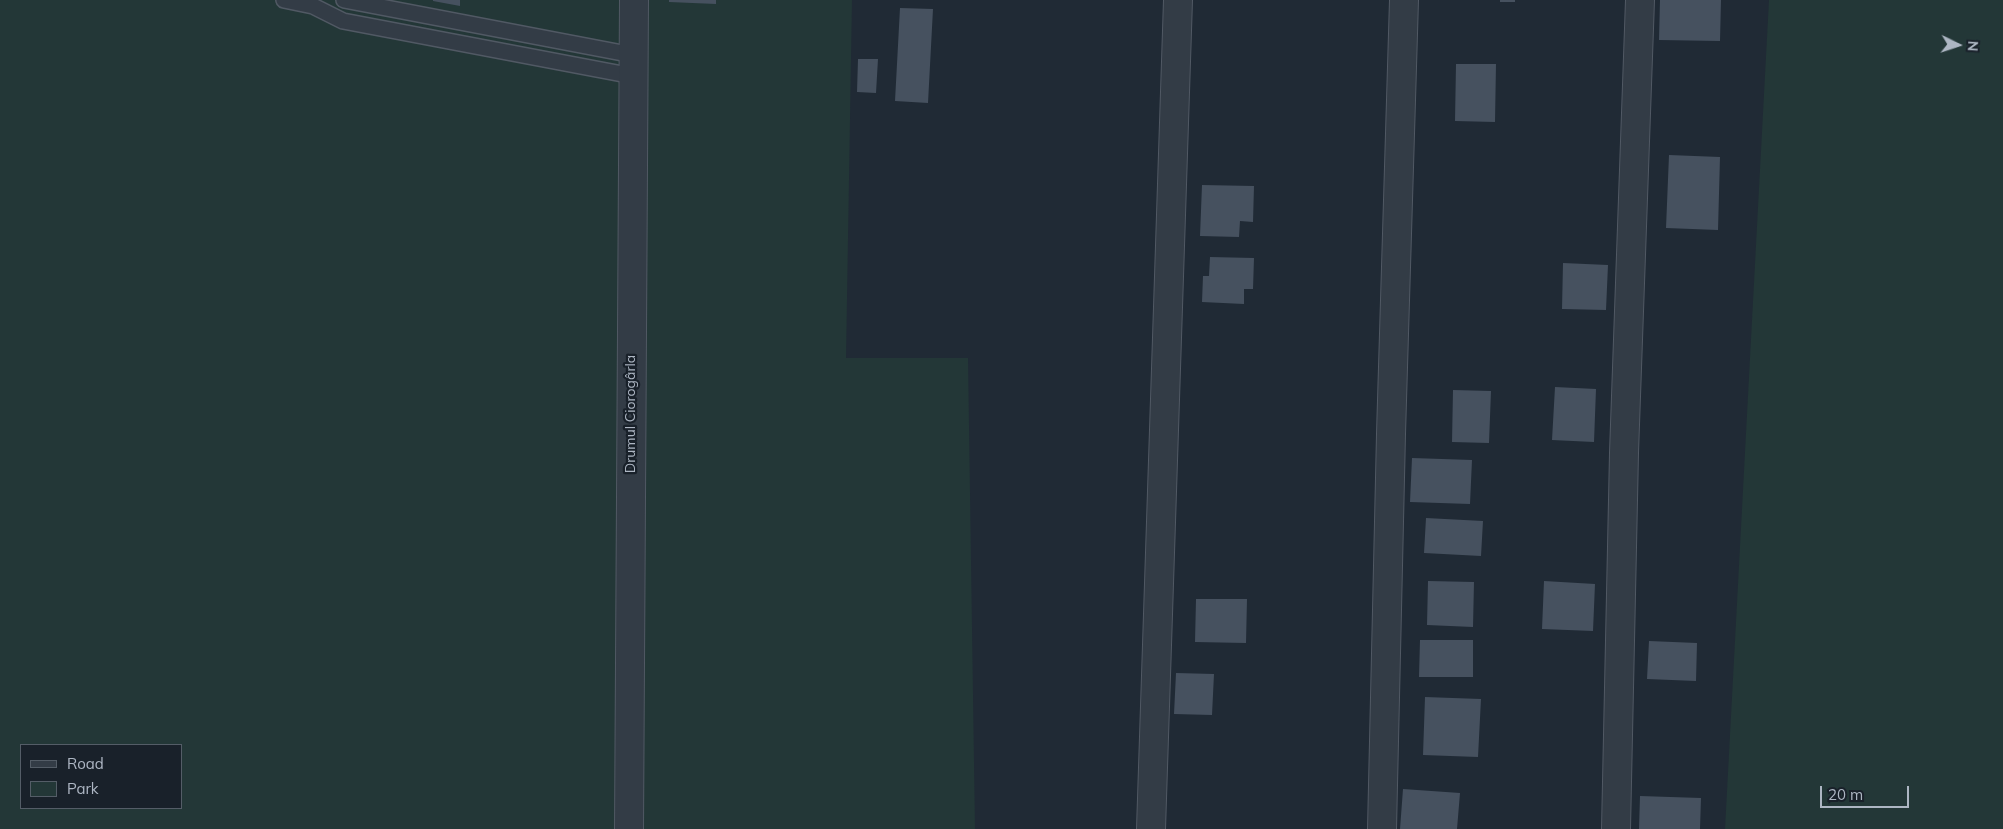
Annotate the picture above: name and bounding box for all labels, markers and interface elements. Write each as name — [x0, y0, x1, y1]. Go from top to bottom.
north arrow — [1933, 20, 1983, 70]
text: N — [1964, 40, 1982, 52]
street label: Drumul Ciorogârla — [623, 355, 639, 473]
legend — [20, 744, 182, 809]
text: Road — [67, 754, 104, 773]
scale bar — [1823, 776, 1912, 808]
text: Park — [67, 779, 99, 798]
text: 20 m — [1828, 785, 1863, 804]

